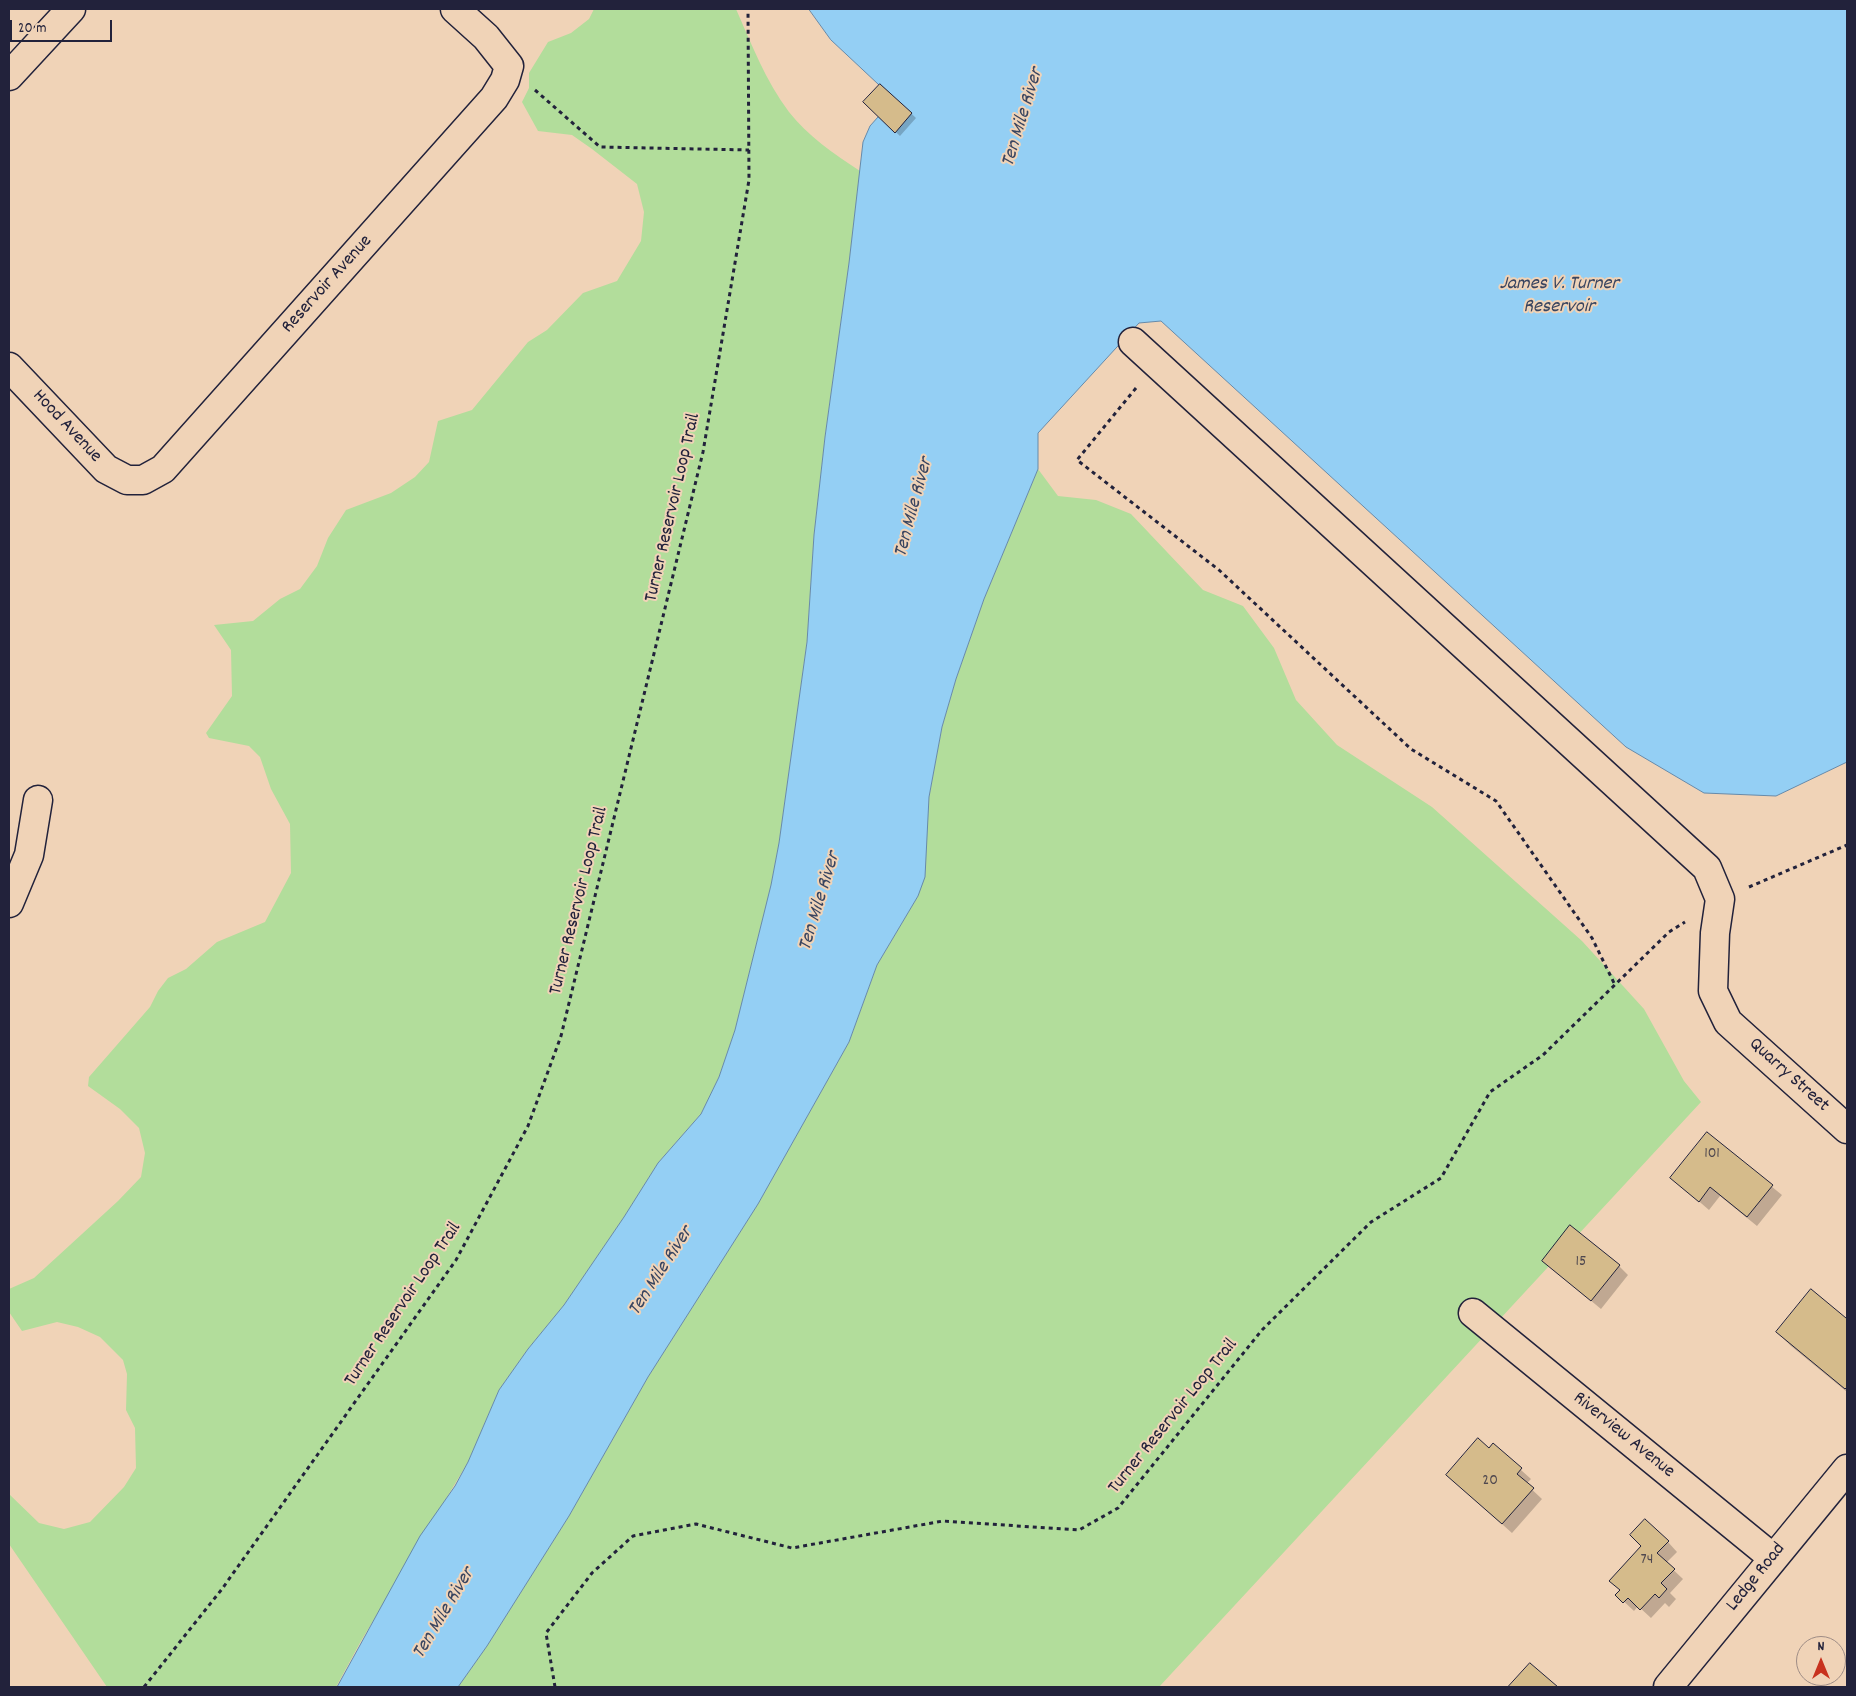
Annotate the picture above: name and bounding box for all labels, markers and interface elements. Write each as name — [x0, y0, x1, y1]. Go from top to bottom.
scale bar — [12, 10, 115, 42]
text: 20 m — [18, 18, 46, 40]
water label: Ten Mile River — [998, 66, 1050, 170]
street label: Reservoir Avenue — [278, 231, 378, 339]
water label: James V. Turner Reservoir — [1499, 273, 1619, 320]
street label: Hood Avenue — [26, 386, 106, 468]
street label: Turner Reservoir Loop Trail — [641, 411, 707, 605]
water label: Ten Mile River — [890, 456, 940, 560]
street label: Turner Reservoir Loop Trail — [546, 805, 614, 997]
water label: Ten Mile River — [795, 850, 847, 954]
street label: Quarry Street — [1743, 1034, 1833, 1118]
house number: 101 — [1704, 1145, 1720, 1165]
street label: Turner Reservoir Loop Trail — [341, 1219, 467, 1391]
water label: Ten Mile River — [624, 1223, 700, 1321]
house number: 15 — [1576, 1253, 1586, 1273]
street label: Turner Reservoir Loop Trail — [1104, 1335, 1244, 1499]
street label: Riverview Avenue — [1567, 1388, 1679, 1484]
house number: 20 — [1482, 1472, 1498, 1492]
street label: Ledge Road — [1722, 1539, 1792, 1617]
house number: 74 — [1641, 1551, 1653, 1571]
water label: Ten Mile River — [408, 1564, 482, 1664]
north arrow — [1796, 1636, 1846, 1686]
text: N — [1818, 1637, 1824, 1657]

